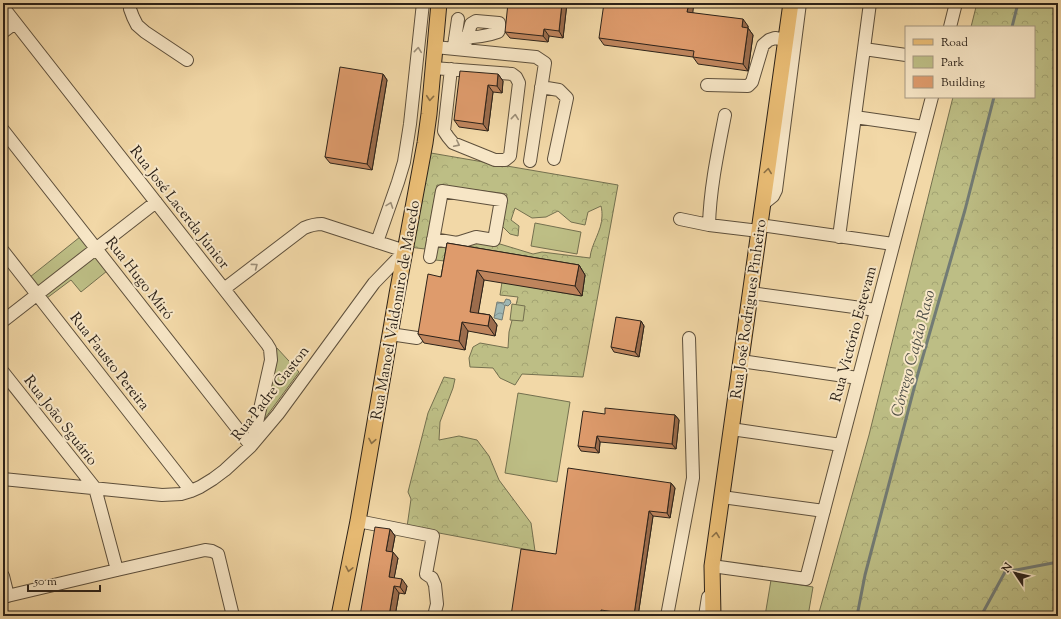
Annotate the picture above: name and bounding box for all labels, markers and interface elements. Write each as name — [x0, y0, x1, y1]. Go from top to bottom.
legend — [905, 26, 1035, 98]
text: Road — [941, 34, 968, 52]
one-way arrow — [413, 47, 422, 53]
text: Park — [941, 54, 964, 72]
text: Building — [941, 74, 985, 92]
one-way arrow — [426, 95, 435, 101]
one-way arrow — [510, 114, 519, 120]
one-way arrow — [453, 139, 460, 147]
street label: Rua José Lacerda Júnior — [124, 142, 234, 274]
one-way arrow — [763, 168, 772, 174]
street label: Rua Manoel Valdomiro de Macedo — [367, 199, 426, 422]
one-way arrow — [386, 201, 394, 208]
street label: Rua José Rodrigues Pinheiro — [726, 218, 773, 401]
street label: Rua Hugo Miró — [100, 233, 178, 325]
one-way arrow — [251, 264, 258, 271]
street label: Rua Victório Estevam — [826, 264, 883, 405]
water label: Córrego Capão Raso — [886, 288, 942, 420]
street label: Rua Fausto Pereira — [64, 309, 154, 415]
street label: Rua Padre Gaston — [227, 342, 315, 446]
street label: Rua João Sguário — [18, 371, 102, 470]
one-way arrow — [368, 438, 377, 444]
one-way arrow — [712, 532, 721, 538]
north arrow — [995, 553, 1035, 593]
text: N — [998, 559, 1017, 577]
one-way arrow — [345, 565, 353, 572]
scale bar — [28, 567, 100, 593]
text: 50 m — [33, 573, 57, 591]

